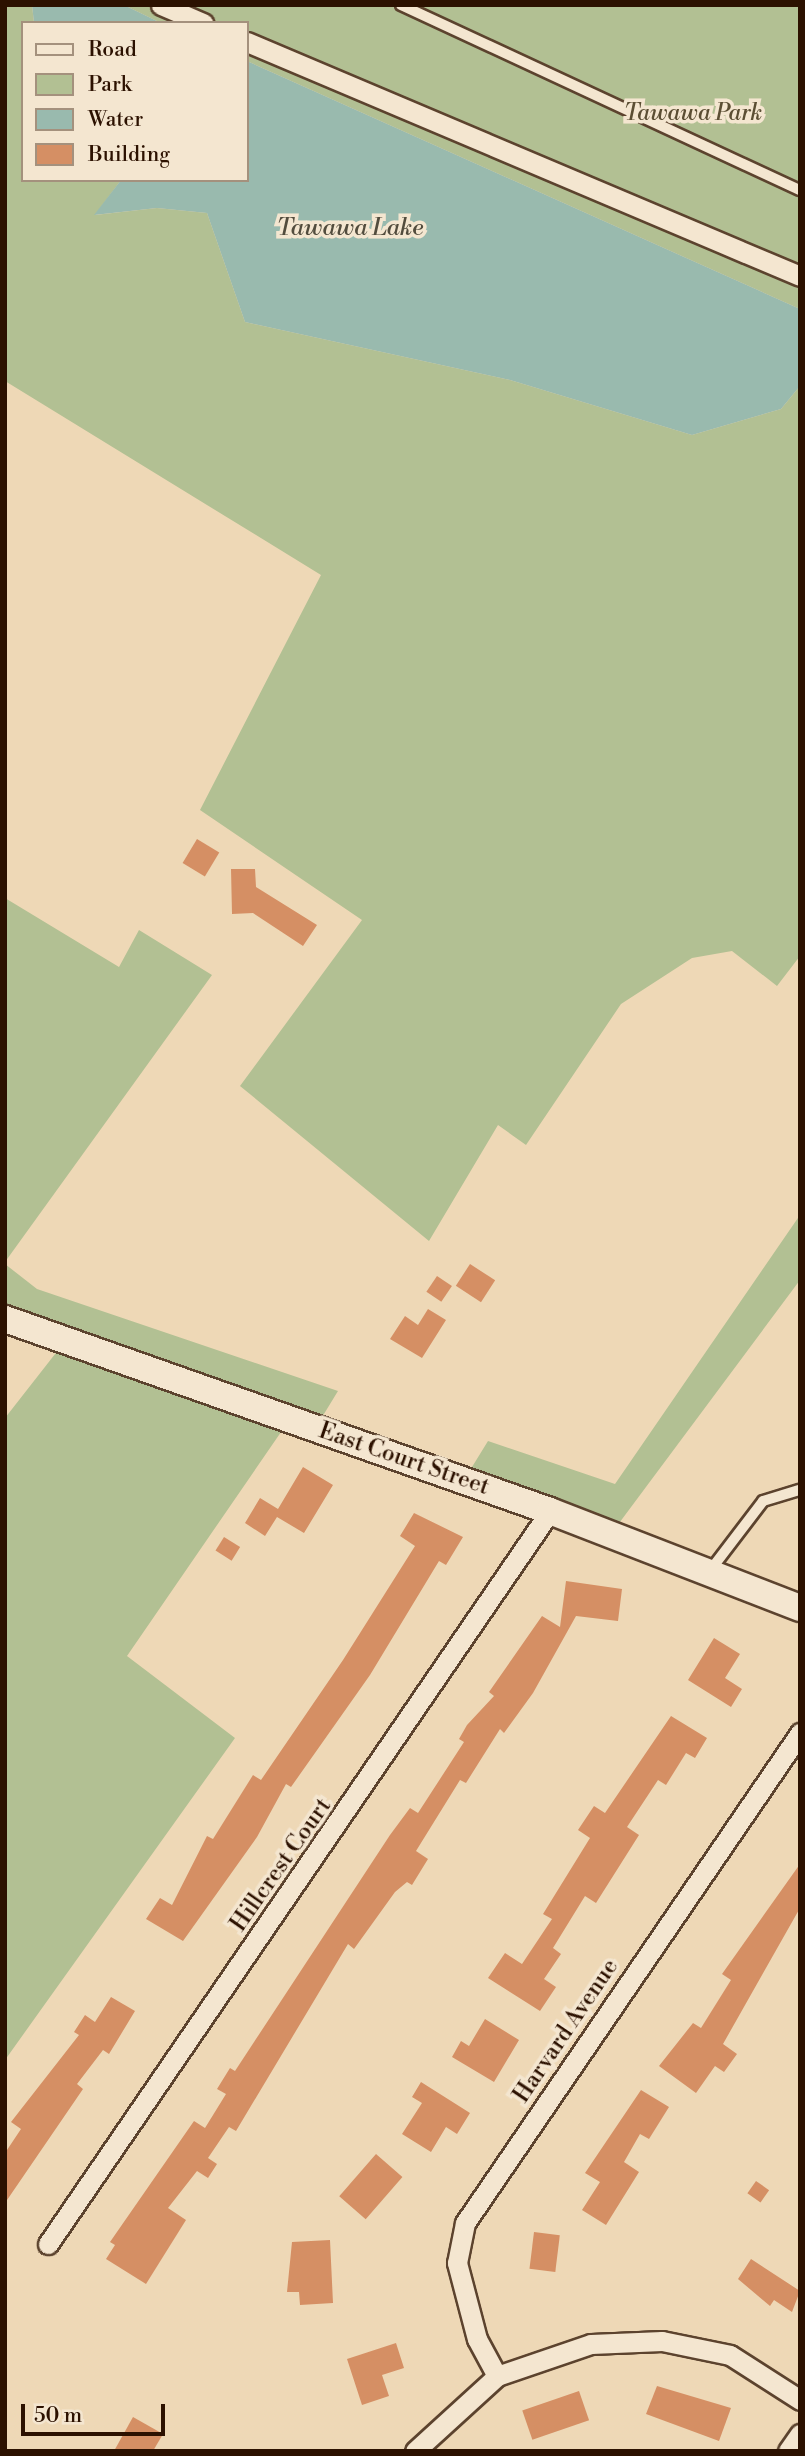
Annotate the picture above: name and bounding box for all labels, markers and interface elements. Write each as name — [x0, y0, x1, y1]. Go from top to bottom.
legend — [21, 21, 248, 182]
text: Road — [88, 37, 137, 63]
text: Park — [88, 72, 132, 98]
park label: Tawawa Park — [624, 99, 762, 127]
text: Water — [88, 107, 143, 133]
text: Building — [88, 142, 170, 168]
water label: Tawawa Lake — [277, 215, 423, 243]
street label: East Court Street — [315, 1417, 493, 1501]
street label: Hillcrest Court — [225, 1793, 337, 1937]
street label: Harvard Avenue — [508, 1954, 624, 2108]
scale bar — [24, 2390, 168, 2434]
text: 50 m — [34, 2403, 82, 2429]

